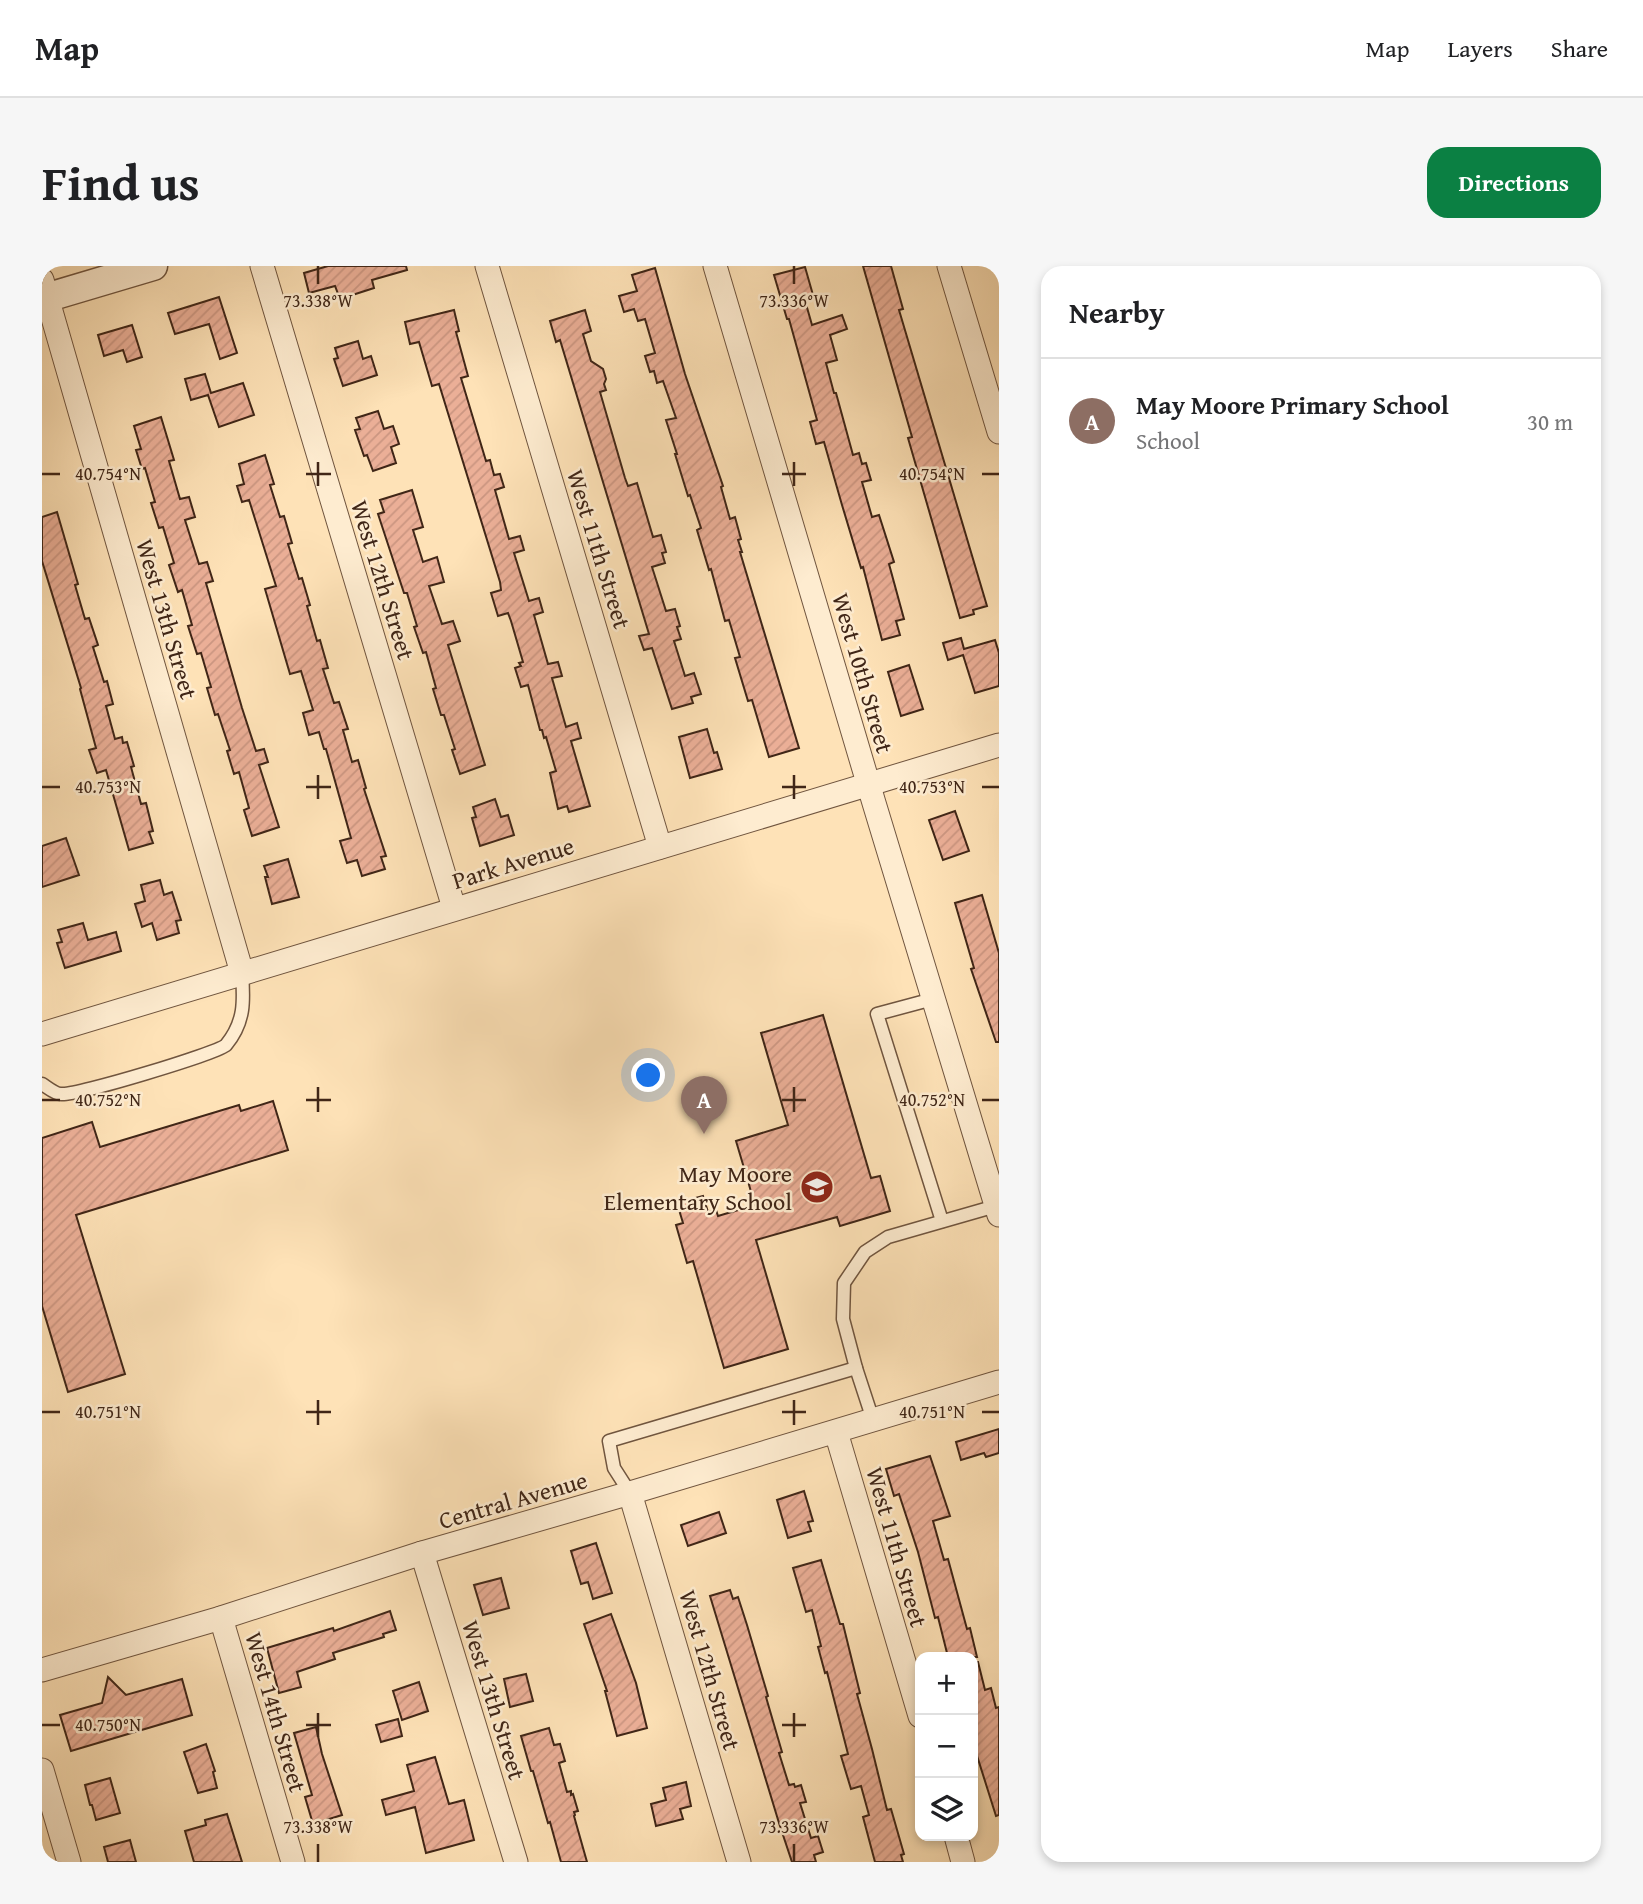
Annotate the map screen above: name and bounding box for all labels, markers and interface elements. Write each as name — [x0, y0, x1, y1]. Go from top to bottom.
text: Map — [35, 24, 99, 72]
text: Map — [1366, 31, 1409, 66]
text: Layers — [1447, 31, 1513, 66]
text: Share — [1551, 31, 1608, 66]
text: Find us — [42, 146, 200, 218]
button: Directions — [1427, 147, 1601, 218]
text: 73.338°W — [283, 287, 353, 314]
text: 73.336°W — [759, 287, 829, 314]
text: Nearby — [1069, 290, 1165, 334]
text: May Moore Primary School — [1136, 385, 1449, 424]
text: A — [1085, 405, 1099, 438]
text: 30 m — [1527, 405, 1573, 438]
text: School — [1136, 424, 1200, 457]
text: 40.754°N — [75, 460, 141, 487]
text: 40.754°N — [899, 460, 965, 487]
street label: West 11th Street — [558, 465, 640, 634]
street label: West 12th Street — [342, 496, 424, 665]
street label: West 13th Street — [127, 535, 207, 704]
street label: West 10th Street — [823, 589, 903, 758]
text: 40.753°N — [75, 773, 141, 800]
text: 40.753°N — [899, 773, 965, 800]
street label: Park Avenue — [448, 828, 578, 898]
your location — [631, 1058, 665, 1092]
pin: A — [681, 1076, 727, 1134]
text: 40.752°N — [75, 1086, 141, 1113]
text: 40.752°N — [899, 1086, 965, 1113]
place label: May Moore Elementary School — [604, 1156, 792, 1219]
school or university icon: May Moore Elementary School — [798, 1168, 836, 1206]
text: 40.751°N — [75, 1398, 141, 1425]
text: 40.751°N — [899, 1398, 965, 1425]
street label: Central Avenue — [435, 1462, 591, 1538]
street label: West 11th Street — [857, 1463, 937, 1632]
street label: West 12th Street — [670, 1586, 750, 1755]
street label: West 13th Street — [453, 1616, 535, 1785]
street label: West 14th Street — [236, 1628, 316, 1797]
map controls — [915, 1652, 978, 1841]
button: + — [915, 1652, 978, 1715]
text: 40.750°N — [75, 1711, 141, 1738]
button: − — [915, 1715, 978, 1778]
button: layers — [915, 1778, 978, 1841]
text: 73.338°W — [283, 1813, 353, 1840]
text: 73.336°W — [759, 1813, 829, 1840]

